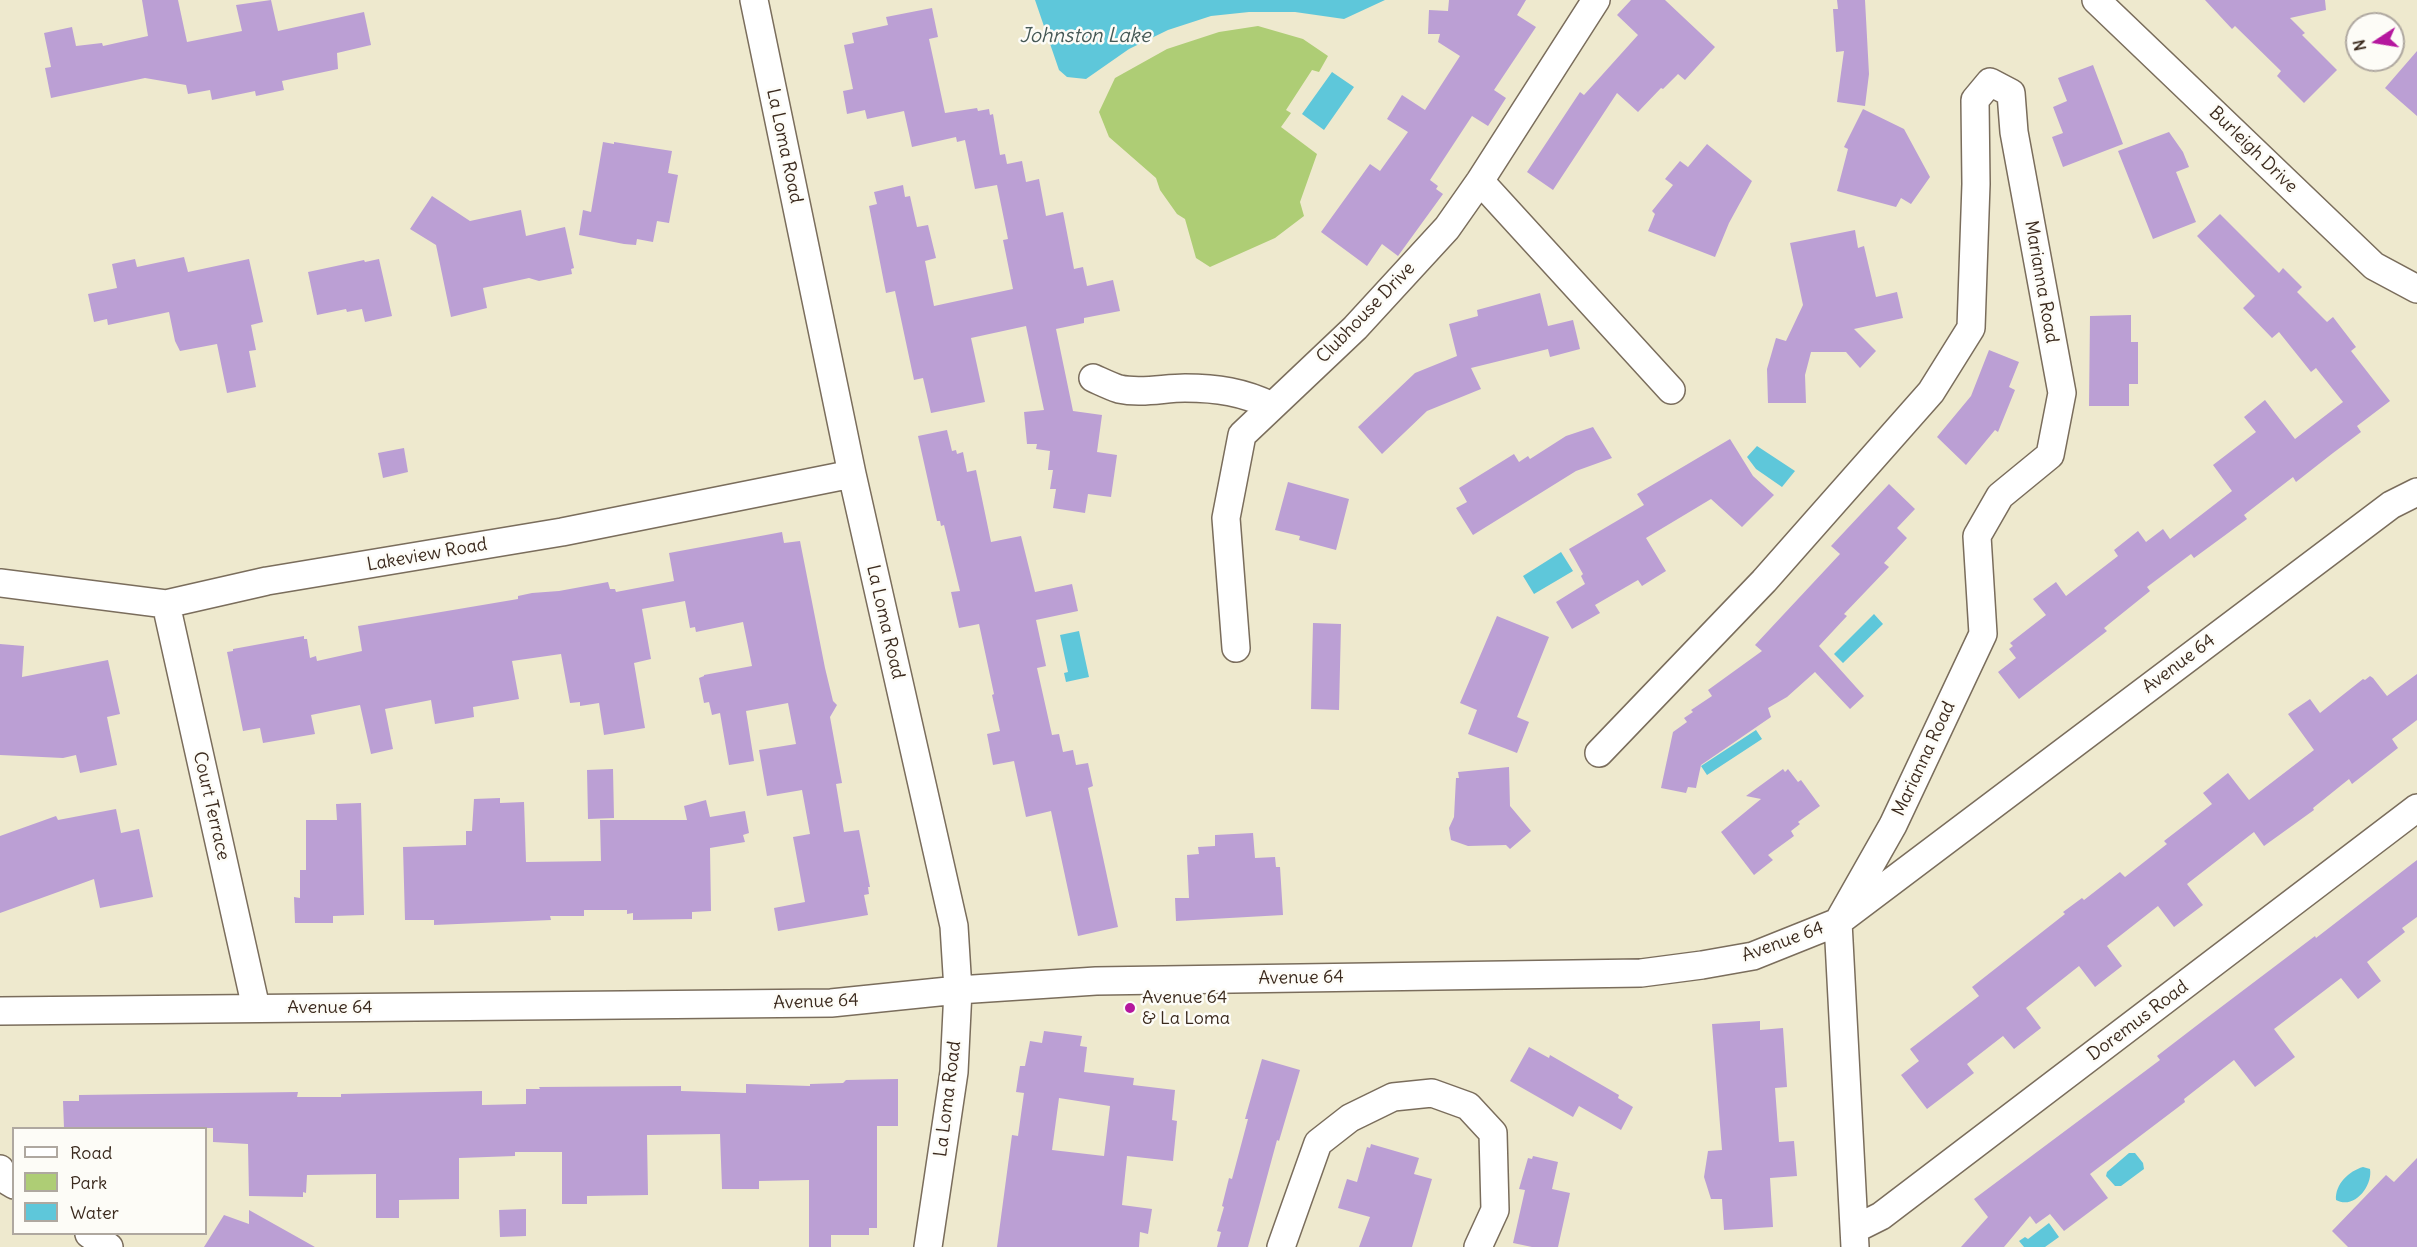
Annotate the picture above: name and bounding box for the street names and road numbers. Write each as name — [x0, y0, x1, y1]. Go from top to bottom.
street label: La Loma Road — [761, 87, 807, 205]
street label: Burleigh Drive — [2204, 102, 2302, 198]
street label: Marianna Road — [2020, 219, 2062, 345]
street label: Clubhouse Drive — [1312, 258, 1420, 368]
street label: Lakeview Road — [365, 534, 489, 576]
street label: La Loma Road — [861, 563, 909, 681]
street label: Avenue 64 — [2138, 630, 2220, 698]
street label: Marianna Road — [1888, 698, 1960, 820]
street label: Court Terrace — [188, 749, 234, 863]
street label: Avenue 64 — [1739, 917, 1827, 967]
street label: Avenue 64 — [1258, 966, 1344, 990]
street label: Doremus Road — [2083, 976, 2193, 1066]
street label: Avenue 64 — [773, 990, 859, 1014]
street label: Avenue 64 — [287, 997, 373, 1019]
street label: La Loma Road — [930, 1040, 966, 1158]

